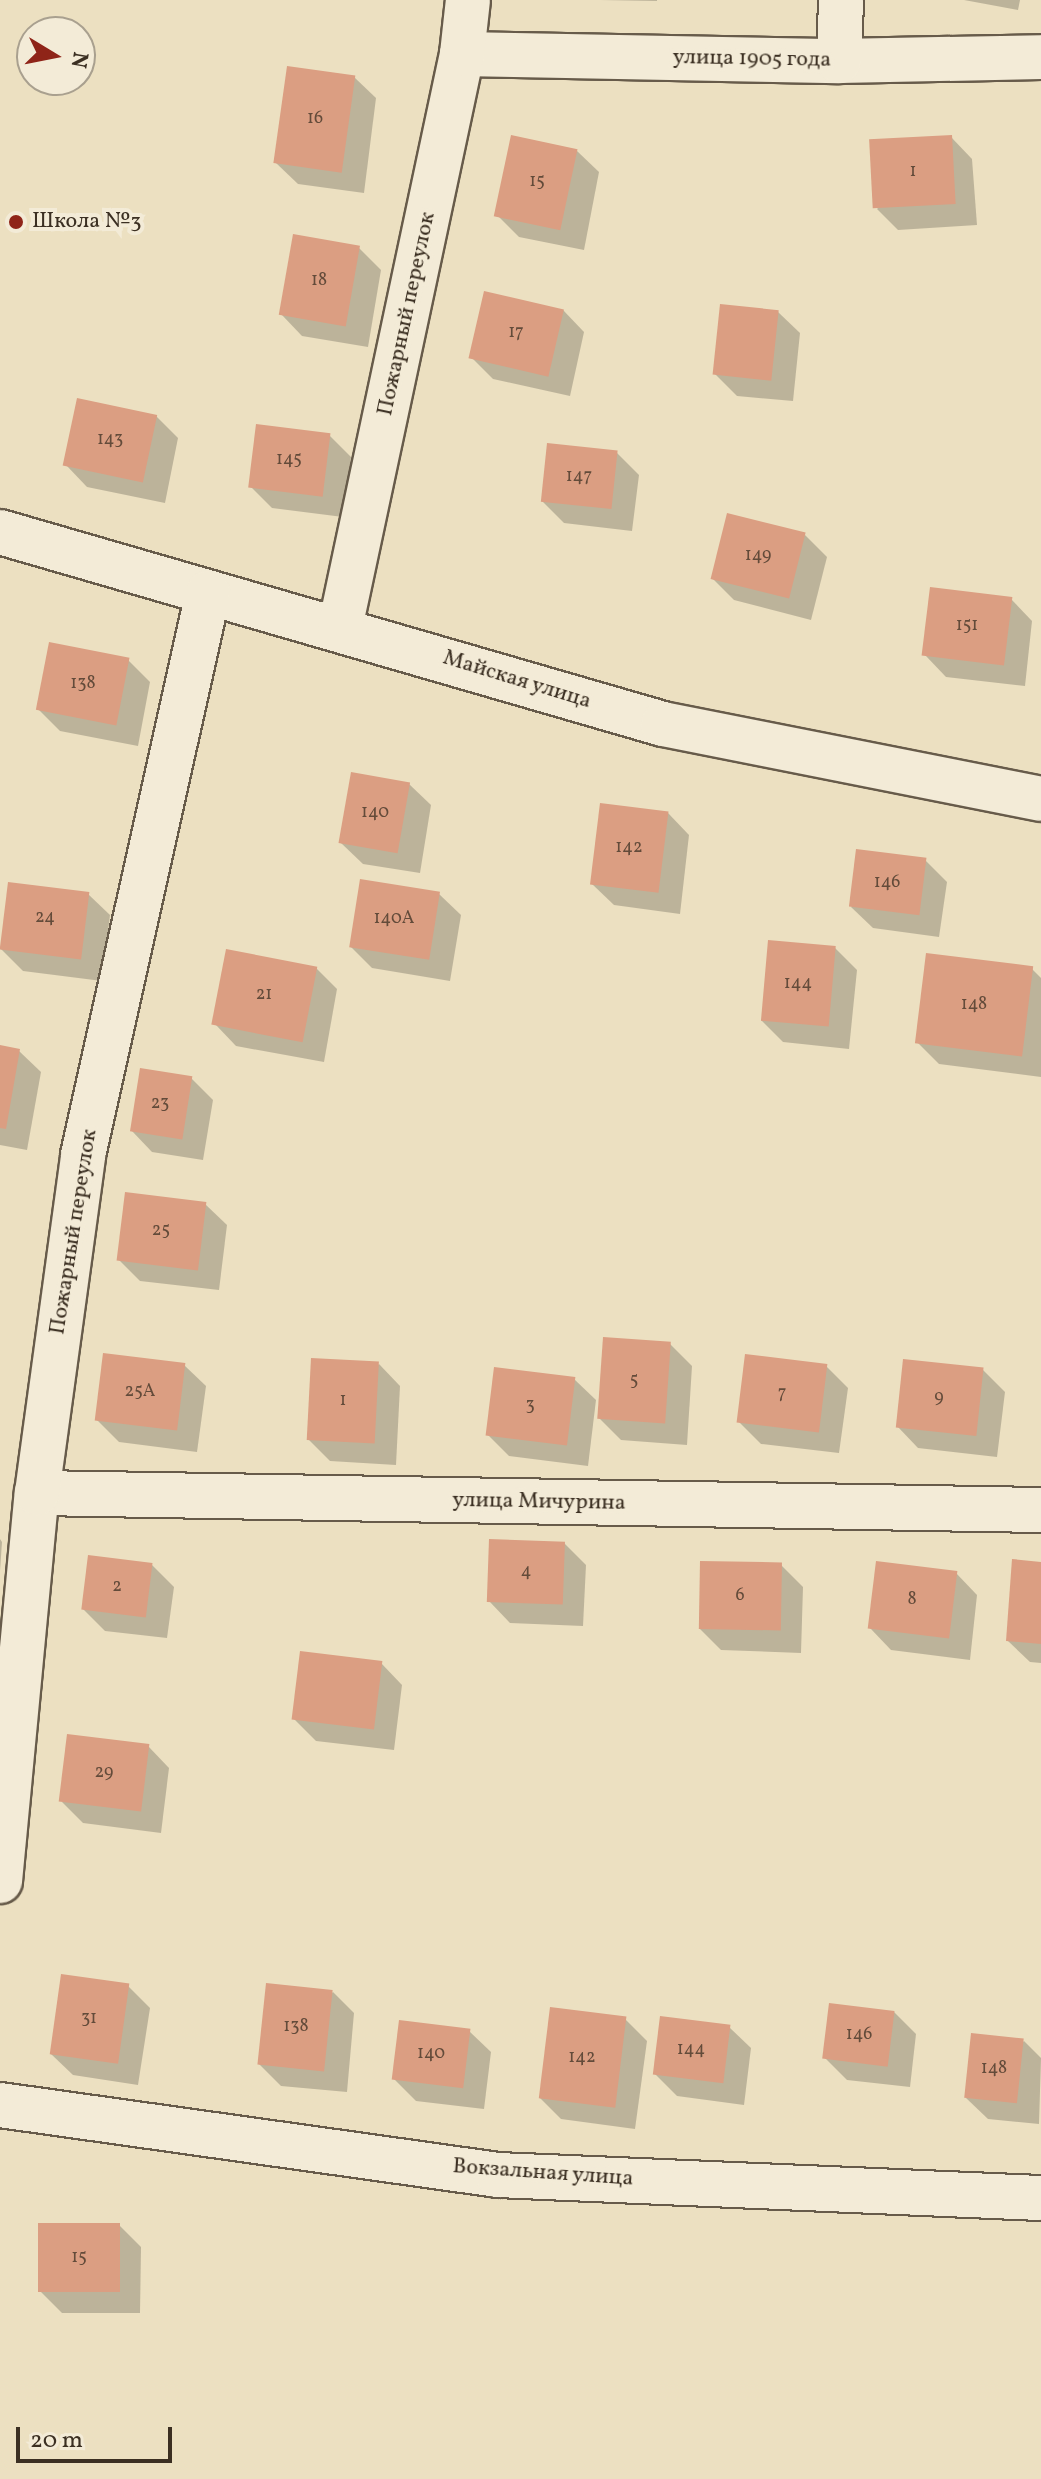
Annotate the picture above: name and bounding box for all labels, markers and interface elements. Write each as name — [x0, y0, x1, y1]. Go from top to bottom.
north arrow — [16, 16, 96, 96]
street label: улица 1905 года — [673, 44, 831, 74]
text: N — [62, 49, 95, 70]
house number: 16 — [307, 108, 323, 130]
house number: 1 — [910, 161, 916, 183]
house number: 15 — [529, 171, 545, 193]
place label: Школа №3 — [32, 209, 142, 235]
street label: Пожарный переулок — [373, 210, 441, 418]
marker: Школа №3 — [7, 213, 25, 231]
house number: 18 — [311, 270, 327, 292]
house number: 17 — [508, 322, 524, 344]
house number: 143 — [97, 429, 123, 451]
house number: 145 — [276, 449, 302, 471]
house number: 147 — [566, 466, 592, 488]
house number: 149 — [745, 545, 771, 567]
house number: 151 — [956, 615, 978, 637]
street label: Майская улица — [439, 645, 595, 715]
house number: 138 — [70, 673, 96, 695]
house number: 140 — [361, 802, 389, 824]
house number: 142 — [615, 837, 643, 859]
house number: 146 — [874, 872, 900, 894]
house number: 24 — [35, 907, 55, 929]
house number: 140А — [374, 908, 414, 930]
house number: 144 — [784, 973, 812, 995]
house number: 21 — [256, 984, 272, 1006]
house number: 148 — [961, 994, 987, 1016]
house number: 23 — [151, 1093, 169, 1115]
street label: Пожарный переулок — [45, 1127, 103, 1337]
house number: 25 — [152, 1220, 170, 1242]
house number: 5 — [630, 1370, 638, 1392]
house number: 25А — [125, 1381, 155, 1403]
house number: 7 — [778, 1383, 786, 1405]
house number: 9 — [934, 1387, 944, 1409]
house number: 1 — [340, 1390, 346, 1412]
house number: 3 — [525, 1395, 535, 1417]
street label: улица Мичурина — [452, 1487, 626, 1517]
house number: 4 — [521, 1561, 531, 1583]
house number: 2 — [112, 1576, 122, 1598]
house number: 6 — [735, 1585, 745, 1607]
house number: 8 — [907, 1589, 917, 1611]
house number: 29 — [95, 1762, 113, 1784]
house number: 31 — [81, 2008, 97, 2030]
house number: 138 — [283, 2016, 309, 2038]
house number: 146 — [846, 2024, 872, 2046]
house number: 144 — [677, 2039, 705, 2061]
house number: 140 — [417, 2043, 445, 2065]
house number: 142 — [568, 2047, 596, 2069]
house number: 148 — [981, 2058, 1007, 2080]
street label: Вокзальная улица — [451, 2153, 635, 2193]
house number: 15 — [71, 2247, 87, 2269]
scale bar — [20, 2411, 176, 2461]
text: 20 m — [30, 2424, 83, 2458]

